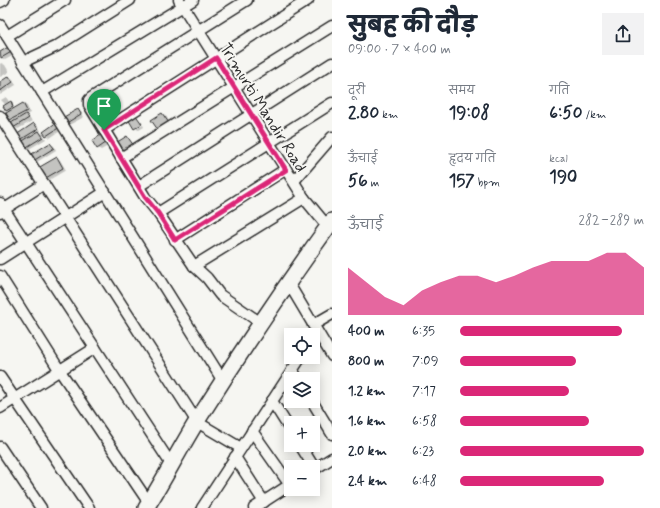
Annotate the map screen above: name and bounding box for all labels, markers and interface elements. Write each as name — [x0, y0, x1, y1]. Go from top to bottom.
text: सुबह की दौड़ — [348, 12, 476, 40]
button: share — [602, 13, 644, 55]
street label: Trimurti Mandir Road — [214, 39, 311, 176]
text: 09:00 · 7 × 400 m — [348, 41, 451, 58]
text: दूरी — [348, 84, 365, 98]
text: समय — [449, 84, 475, 98]
text: गति — [549, 84, 569, 98]
pin — [87, 89, 121, 130]
icon: arrive — [93, 95, 115, 117]
text: 2.80 — [348, 102, 379, 124]
text: 19:08 — [449, 102, 490, 124]
text: 6:50 — [549, 102, 583, 124]
text: km — [379, 108, 398, 122]
text: /km — [583, 108, 606, 122]
text: ऊँचाई — [348, 152, 378, 166]
text: हृदय गति — [449, 152, 496, 166]
text: kcal — [549, 152, 568, 166]
text: 190 — [549, 166, 577, 188]
text: 56 — [348, 170, 368, 192]
text: 157 — [449, 170, 475, 192]
text: m — [368, 176, 379, 190]
text: bpm — [475, 176, 500, 190]
text: 282–289 m — [579, 212, 644, 229]
text: ऊँचाई — [348, 217, 383, 234]
text: 400 m — [348, 323, 385, 340]
text: 6:35 — [412, 323, 435, 340]
map controls — [284, 328, 320, 496]
button: locate — [284, 328, 320, 364]
text: 800 m — [348, 353, 384, 370]
text: 7:09 — [412, 353, 438, 370]
button: layers — [284, 372, 320, 408]
text: 1.2 km — [348, 383, 385, 400]
text: 7:17 — [412, 383, 436, 400]
text: 1.6 km — [348, 413, 386, 430]
text: 6:58 — [412, 413, 437, 430]
button: + — [284, 416, 320, 452]
text: 2.0 km — [348, 443, 387, 460]
text: 6:23 — [412, 443, 434, 460]
button: − — [284, 460, 320, 496]
text: 2.4 km — [348, 473, 387, 490]
text: 6:48 — [412, 473, 437, 490]

